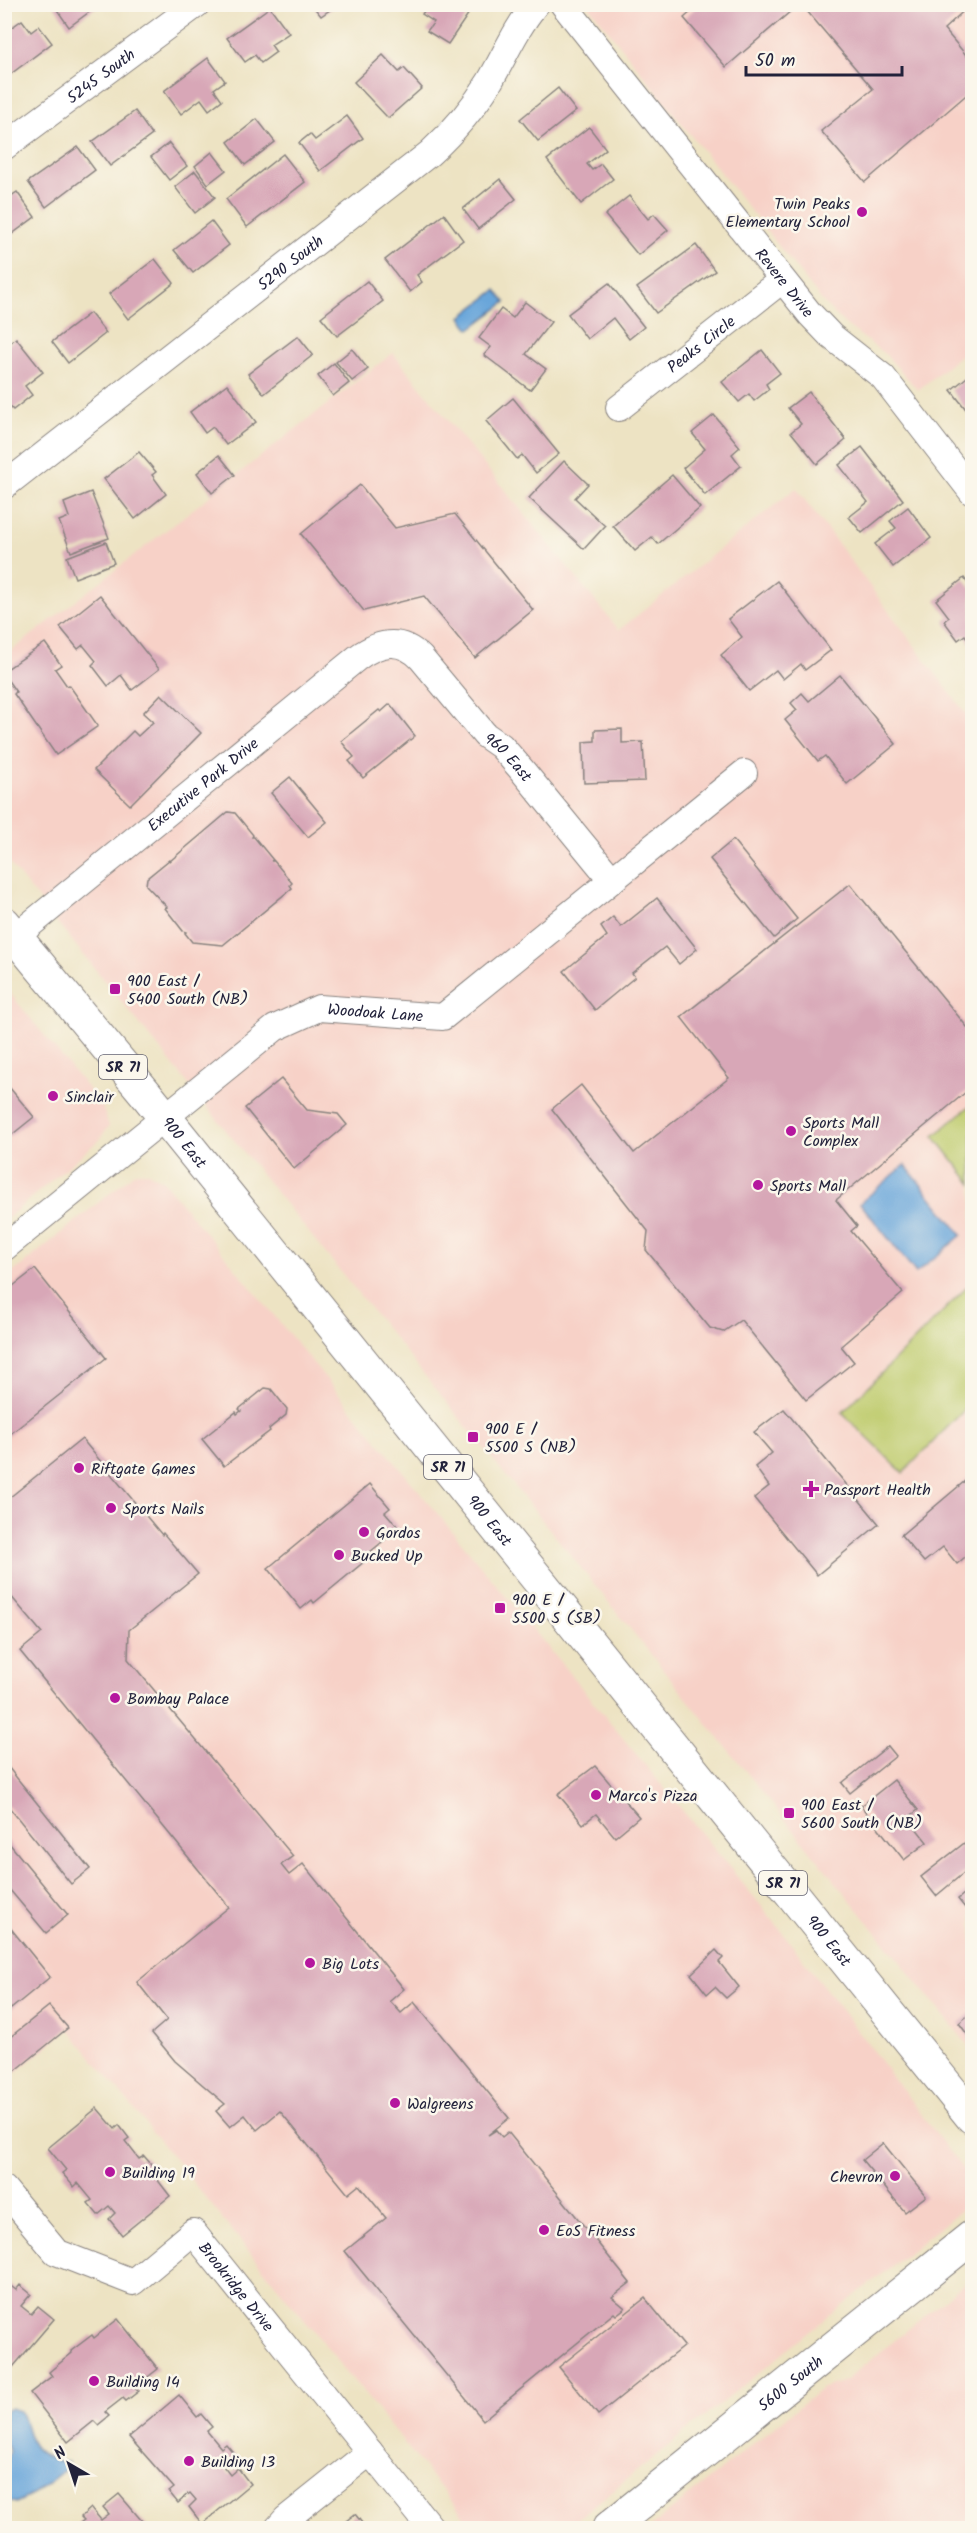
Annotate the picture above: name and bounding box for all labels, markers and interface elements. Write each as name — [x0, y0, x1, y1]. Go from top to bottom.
scale bar — [746, 39, 902, 77]
street label: 5245 South — [62, 43, 141, 111]
text: 50 m — [755, 47, 795, 76]
place label: Twin Peaks Elementary School — [726, 192, 850, 235]
marker: Twin Peaks Elementary School — [855, 205, 869, 219]
street label: 5290 South — [252, 230, 329, 298]
street label: Revere Drive — [748, 243, 819, 324]
street label: Peaks Circle — [662, 310, 741, 380]
street label: 960 East — [478, 727, 538, 788]
street label: Executive Park Drive — [142, 732, 265, 838]
place label: 900 East / 5400 South (NB) — [127, 969, 248, 1012]
marker: 900 East / 5400 South (NB) — [108, 982, 122, 996]
street label: Woodoak Lane — [327, 998, 424, 1030]
road number: SR 71 — [99, 1055, 147, 1079]
place label: Sinclair — [65, 1085, 115, 1110]
marker: Sinclair — [46, 1089, 60, 1103]
place label: Sports Mall Complex — [803, 1111, 879, 1154]
street label: 900 East — [155, 1112, 213, 1175]
marker: Sports Mall Complex — [784, 1124, 798, 1138]
place label: Sports Mall — [770, 1174, 846, 1199]
marker: Sports Mall — [751, 1178, 765, 1192]
place label: 900 E / 5500 S (NB) — [485, 1417, 576, 1460]
marker: 900 E / 5500 S (NB) — [466, 1430, 480, 1444]
road number: SR 71 — [424, 1455, 472, 1479]
place label: Riftgate Games — [91, 1457, 195, 1482]
marker: Riftgate Games — [72, 1461, 86, 1475]
place label: Passport Health — [824, 1478, 931, 1503]
marker: Passport Health — [802, 1480, 820, 1498]
street label: 900 East — [460, 1490, 518, 1553]
place label: Sports Nails — [123, 1497, 204, 1522]
marker: Sports Nails — [104, 1501, 118, 1515]
place label: Gordos — [376, 1521, 421, 1546]
marker: Gordos — [357, 1525, 371, 1539]
place label: Bucked Up — [351, 1544, 423, 1569]
marker: Bucked Up — [332, 1548, 346, 1562]
place label: 900 E / 5500 S (SB) — [512, 1588, 601, 1631]
marker: 900 E / 5500 S (SB) — [493, 1601, 507, 1615]
place label: Bombay Palace — [127, 1687, 229, 1712]
marker: Bombay Palace — [108, 1691, 122, 1705]
place label: Marco's Pizza — [608, 1784, 697, 1809]
marker: Marco's Pizza — [589, 1788, 603, 1802]
place label: 900 East / 5600 South (NB) — [801, 1793, 922, 1836]
marker: 900 East / 5600 South (NB) — [782, 1806, 796, 1820]
road number: SR 71 — [759, 1871, 807, 1895]
street label: 900 East — [800, 1910, 857, 1973]
place label: Big Lots — [322, 1952, 379, 1977]
marker: Big Lots — [303, 1956, 317, 1970]
place label: Walgreens — [407, 2092, 474, 2117]
marker: Walgreens — [388, 2096, 402, 2110]
place label: Building 19 — [122, 2161, 195, 2186]
marker: Building 19 — [103, 2165, 117, 2179]
place label: Chevron — [830, 2165, 883, 2190]
marker: Chevron — [888, 2169, 902, 2183]
place label: EoS Fitness — [556, 2219, 635, 2244]
marker: EoS Fitness — [537, 2223, 551, 2237]
street label: Brookridge Drive — [191, 2237, 279, 2338]
street label: 5600 South — [753, 2350, 829, 2418]
place label: Building 14 — [106, 2370, 180, 2395]
marker: Building 14 — [87, 2374, 101, 2388]
north arrow — [39, 2434, 99, 2494]
text: N — [49, 2441, 72, 2466]
place label: Building 13 — [201, 2450, 275, 2475]
marker: Building 13 — [182, 2454, 196, 2468]

